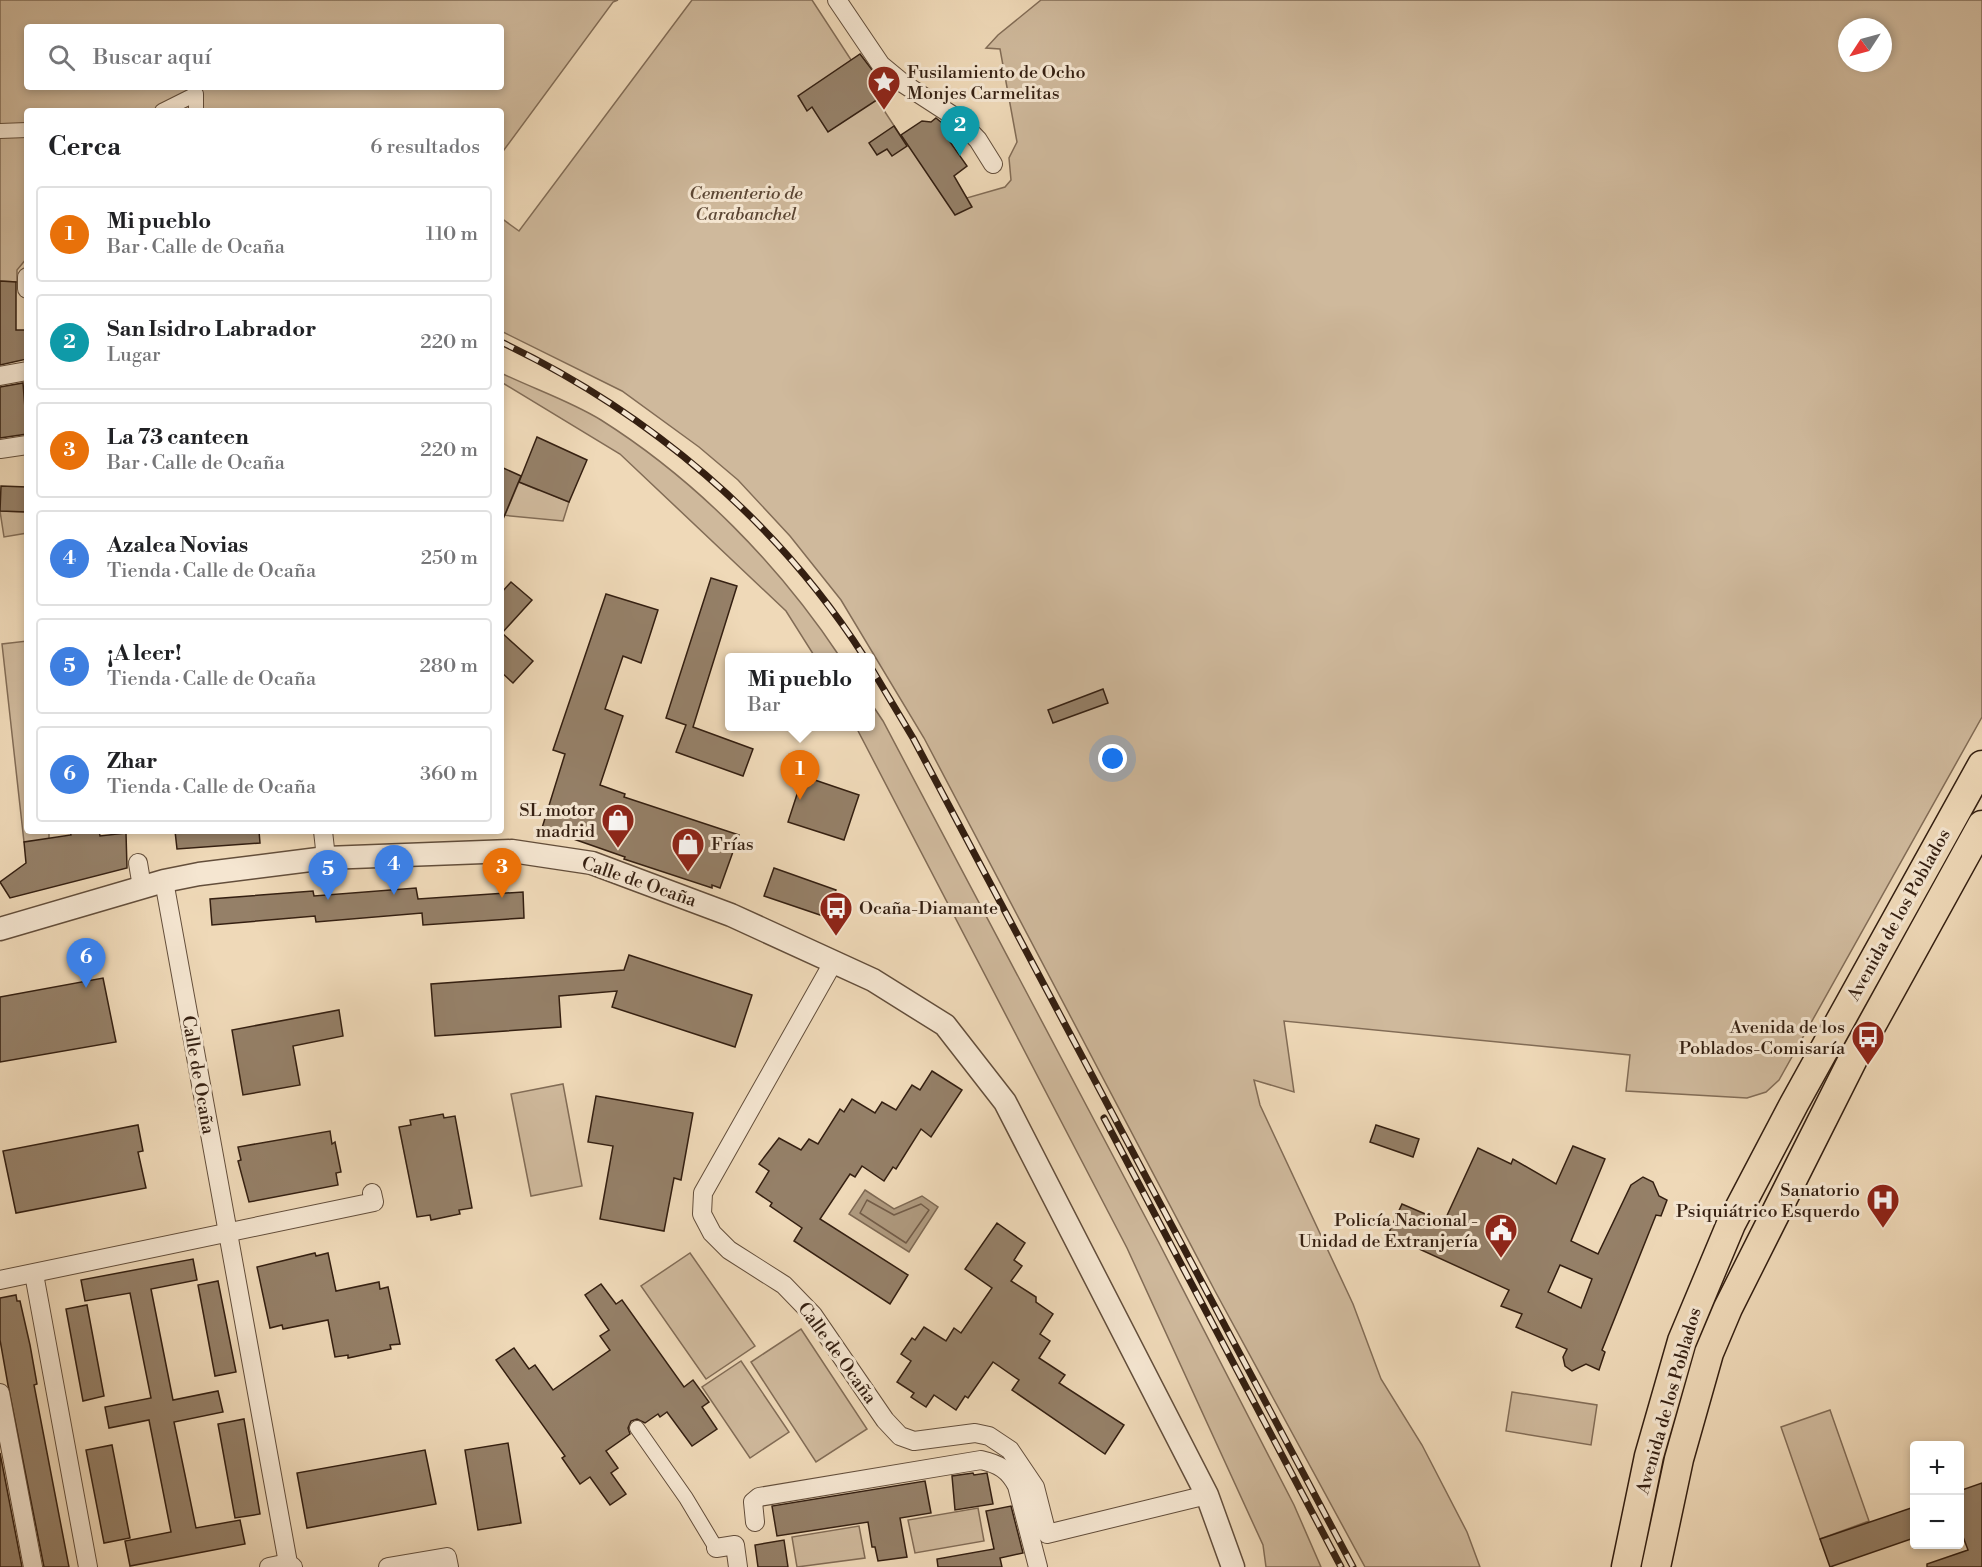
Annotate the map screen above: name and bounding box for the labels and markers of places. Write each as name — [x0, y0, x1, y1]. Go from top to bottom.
place label: Fusilamiento de Ocho Monjes Carmelitas — [907, 61, 1086, 105]
place icon: Fusilamiento de Ocho Monjes Carmelitas — [866, 64, 902, 111]
pin: 2 — [940, 106, 980, 156]
pin: 1 — [780, 750, 820, 800]
place label: SL motor madrid — [519, 799, 596, 843]
shop icon: SL motor madrid — [600, 802, 636, 849]
shop icon: Frías — [670, 826, 706, 873]
place label: Frías — [711, 833, 754, 856]
pin: 4 — [374, 846, 414, 895]
pin: 3 — [482, 848, 522, 898]
pin: 5 — [308, 850, 348, 900]
bus stop icon: Ocaña-Diamante — [818, 890, 854, 937]
place label: Ocaña-Diamante — [859, 897, 998, 920]
pin: 6 — [66, 938, 106, 988]
place label: Avenida de los Poblados-Comisaría — [1679, 1016, 1846, 1060]
bus stop icon: Avenida de los Poblados-Comisaría — [1850, 1019, 1886, 1066]
place label: Sanatorio Psiquiátrico Esquerdo — [1676, 1179, 1860, 1223]
hospital icon: Sanatorio Psiquiátrico Esquerdo — [1865, 1182, 1901, 1229]
place label: Policía Nacional - Unidad de Extranjería — [1299, 1209, 1479, 1253]
public building icon: Policía Nacional - Unidad de Extranjería — [1483, 1212, 1519, 1259]

